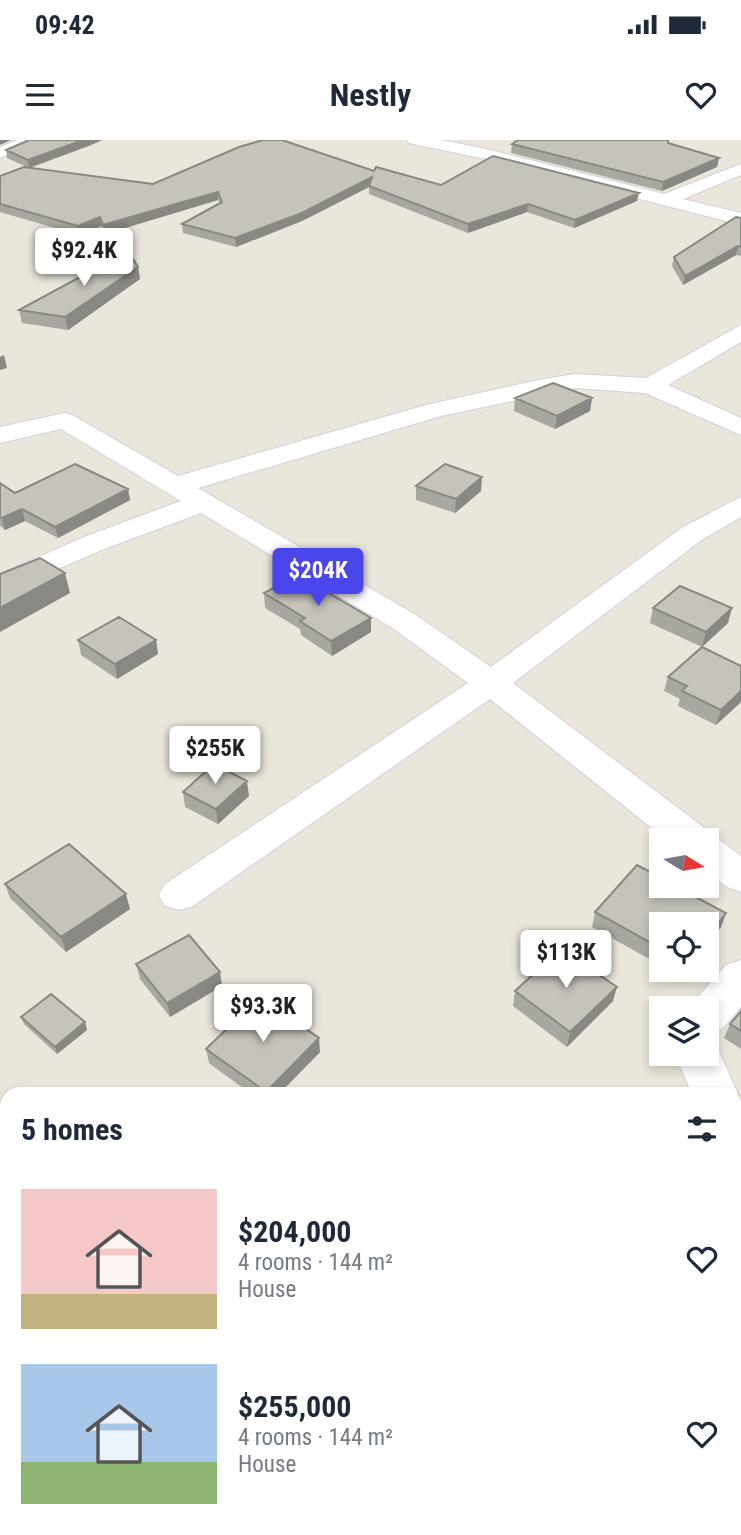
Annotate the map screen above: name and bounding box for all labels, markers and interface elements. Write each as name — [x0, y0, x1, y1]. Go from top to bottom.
text: 09:42 — [35, 10, 95, 40]
icon: menu — [21, 76, 59, 114]
text: Nestly — [330, 76, 411, 114]
icon: heart — [682, 76, 720, 114]
pin: $92.4K — [27, 228, 141, 288]
text: $92.4K — [51, 237, 117, 264]
pin: $204K — [269, 548, 367, 608]
text: $204K — [288, 557, 348, 584]
pin: $255K — [166, 726, 264, 786]
text: $255K — [185, 735, 245, 762]
north arrow — [649, 828, 719, 898]
map controls — [649, 828, 719, 1066]
button: locate — [649, 912, 719, 982]
pin: $113K — [517, 930, 615, 990]
text: $113K — [536, 939, 596, 966]
pin: $93.3K — [206, 984, 320, 1044]
text: $93.3K — [230, 993, 296, 1020]
button: layers — [649, 996, 719, 1066]
icon: filters — [683, 1110, 721, 1148]
text: 5 homes — [21, 1112, 123, 1147]
text: $204,000 — [238, 1214, 351, 1249]
icon: home — [77, 1217, 161, 1301]
icon: heart — [683, 1240, 721, 1278]
text: 4 rooms · 144 m² — [238, 1249, 393, 1276]
text: House — [238, 1276, 296, 1303]
text: $255,000 — [238, 1389, 351, 1424]
icon: home — [77, 1392, 161, 1476]
icon: heart — [683, 1415, 721, 1453]
text: 4 rooms · 144 m² — [238, 1424, 393, 1451]
text: House — [238, 1451, 296, 1478]

